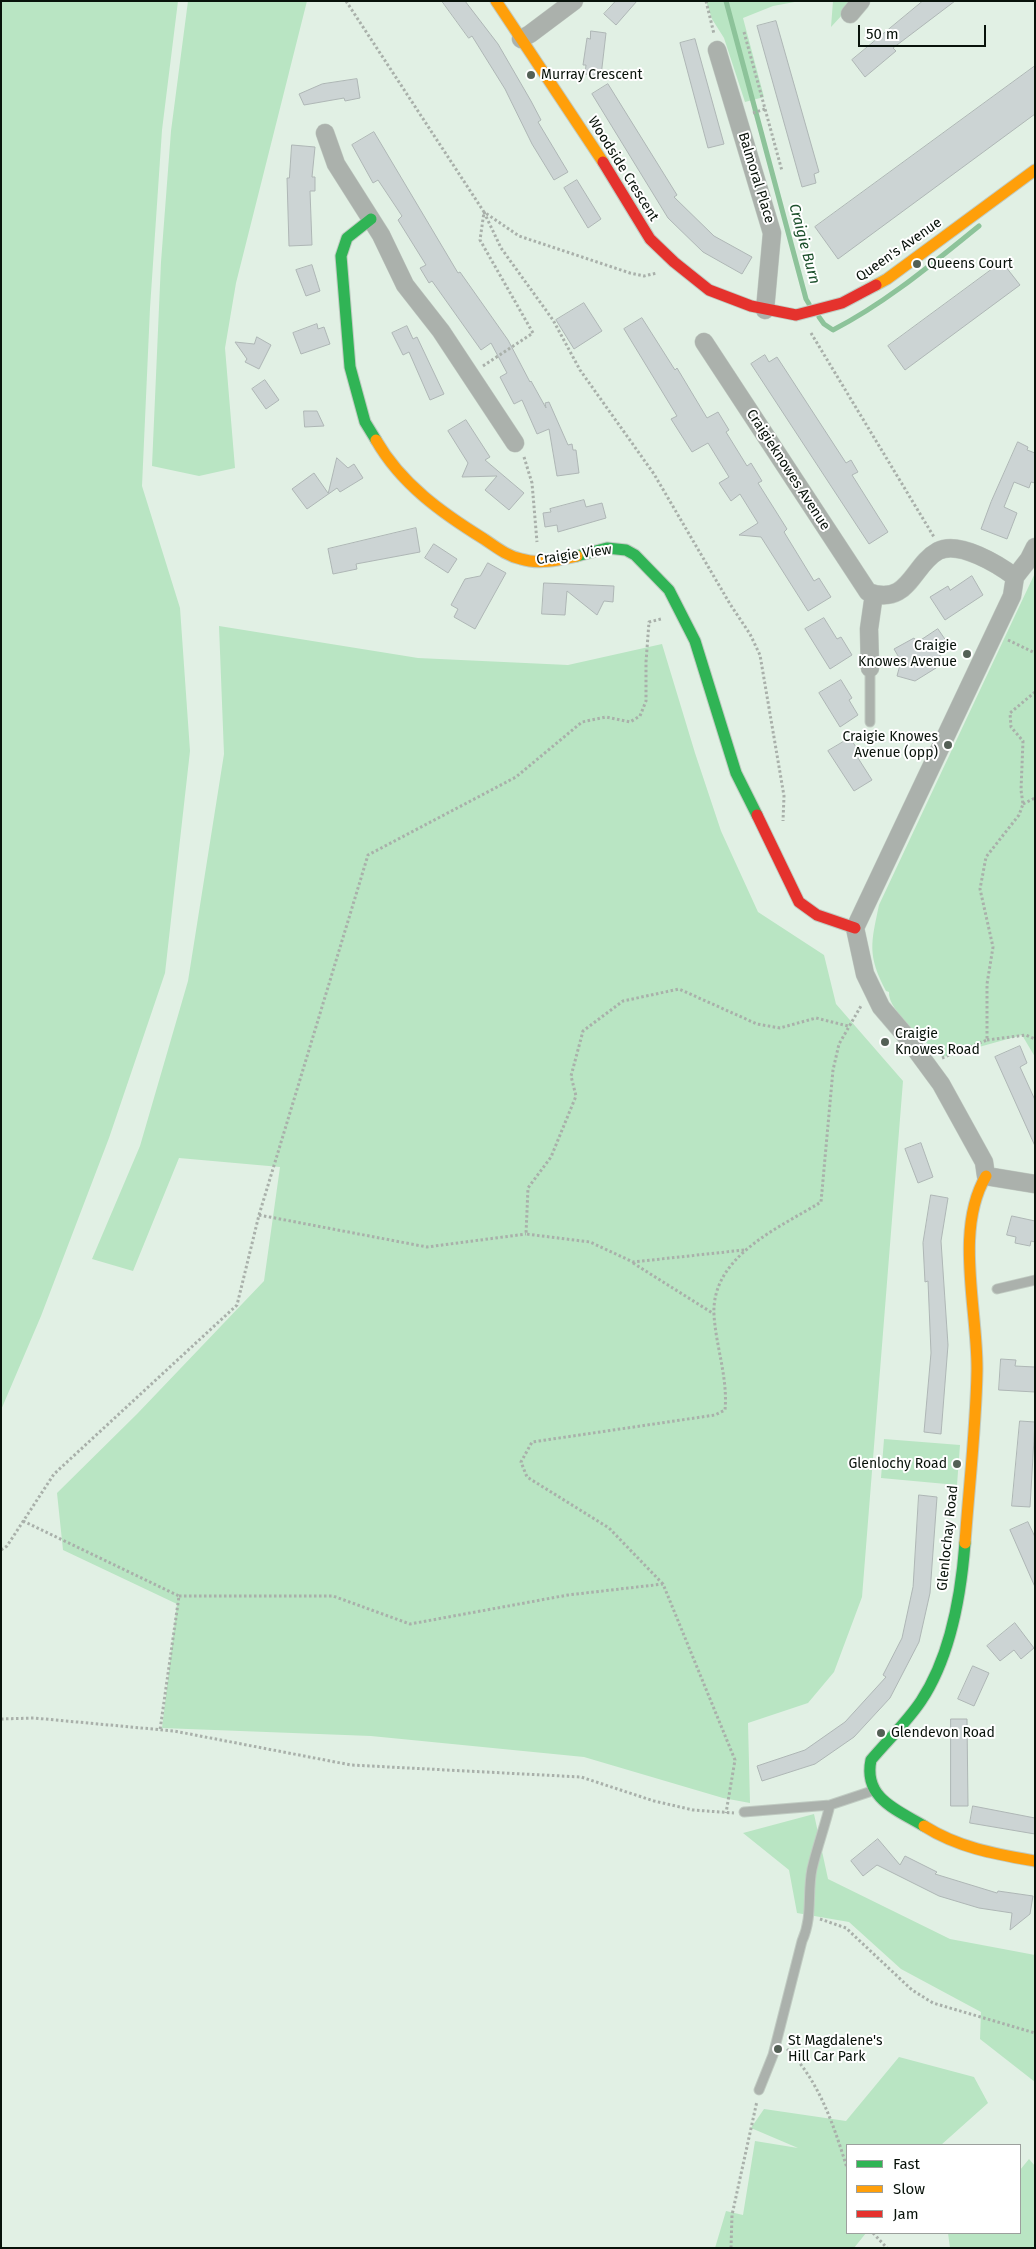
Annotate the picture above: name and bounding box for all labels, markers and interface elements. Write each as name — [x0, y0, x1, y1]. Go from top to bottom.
scale bar — [861, 15, 988, 47]
text: 50 m — [866, 25, 899, 43]
place label: Murray Crescent — [541, 67, 642, 83]
marker: Murray Crescent — [525, 69, 537, 81]
street label: Woodside Crescent — [584, 113, 662, 225]
street label: Balmoral Place — [734, 131, 778, 225]
water label: Craigie Burn — [785, 202, 823, 286]
street label: Queen's Avenue — [853, 214, 945, 286]
place label: Queens Court — [927, 256, 1013, 272]
marker: Queens Court — [911, 258, 923, 270]
street label: Craigieknowes Avenue — [743, 406, 833, 534]
street label: Craigie View — [535, 541, 613, 569]
place label: Craigie Knowes Avenue — [858, 638, 957, 670]
marker: Craigie Knowes Avenue — [961, 648, 973, 660]
place label: Craigie Knowes Avenue (opp) — [842, 729, 938, 762]
marker: Craigie Knowes Avenue (opp) — [942, 739, 954, 751]
place label: Craigie Knowes Road — [895, 1026, 980, 1058]
marker: Craigie Knowes Road — [879, 1036, 891, 1048]
place label: Glenlochy Road — [848, 1456, 947, 1472]
marker: Glenlochy Road — [951, 1458, 963, 1470]
street label: Glenlochay Road — [934, 1484, 962, 1592]
place label: Glendevon Road — [891, 1725, 995, 1741]
marker: Glendevon Road — [875, 1727, 887, 1739]
place label: St Magdalene's Hill Car Park — [788, 2033, 882, 2066]
marker: St Magdalene's Hill Car Park — [772, 2043, 784, 2055]
legend — [846, 2144, 1021, 2234]
text: Fast — [893, 2155, 920, 2173]
text: Slow — [893, 2180, 925, 2198]
text: Jam — [893, 2205, 919, 2223]

